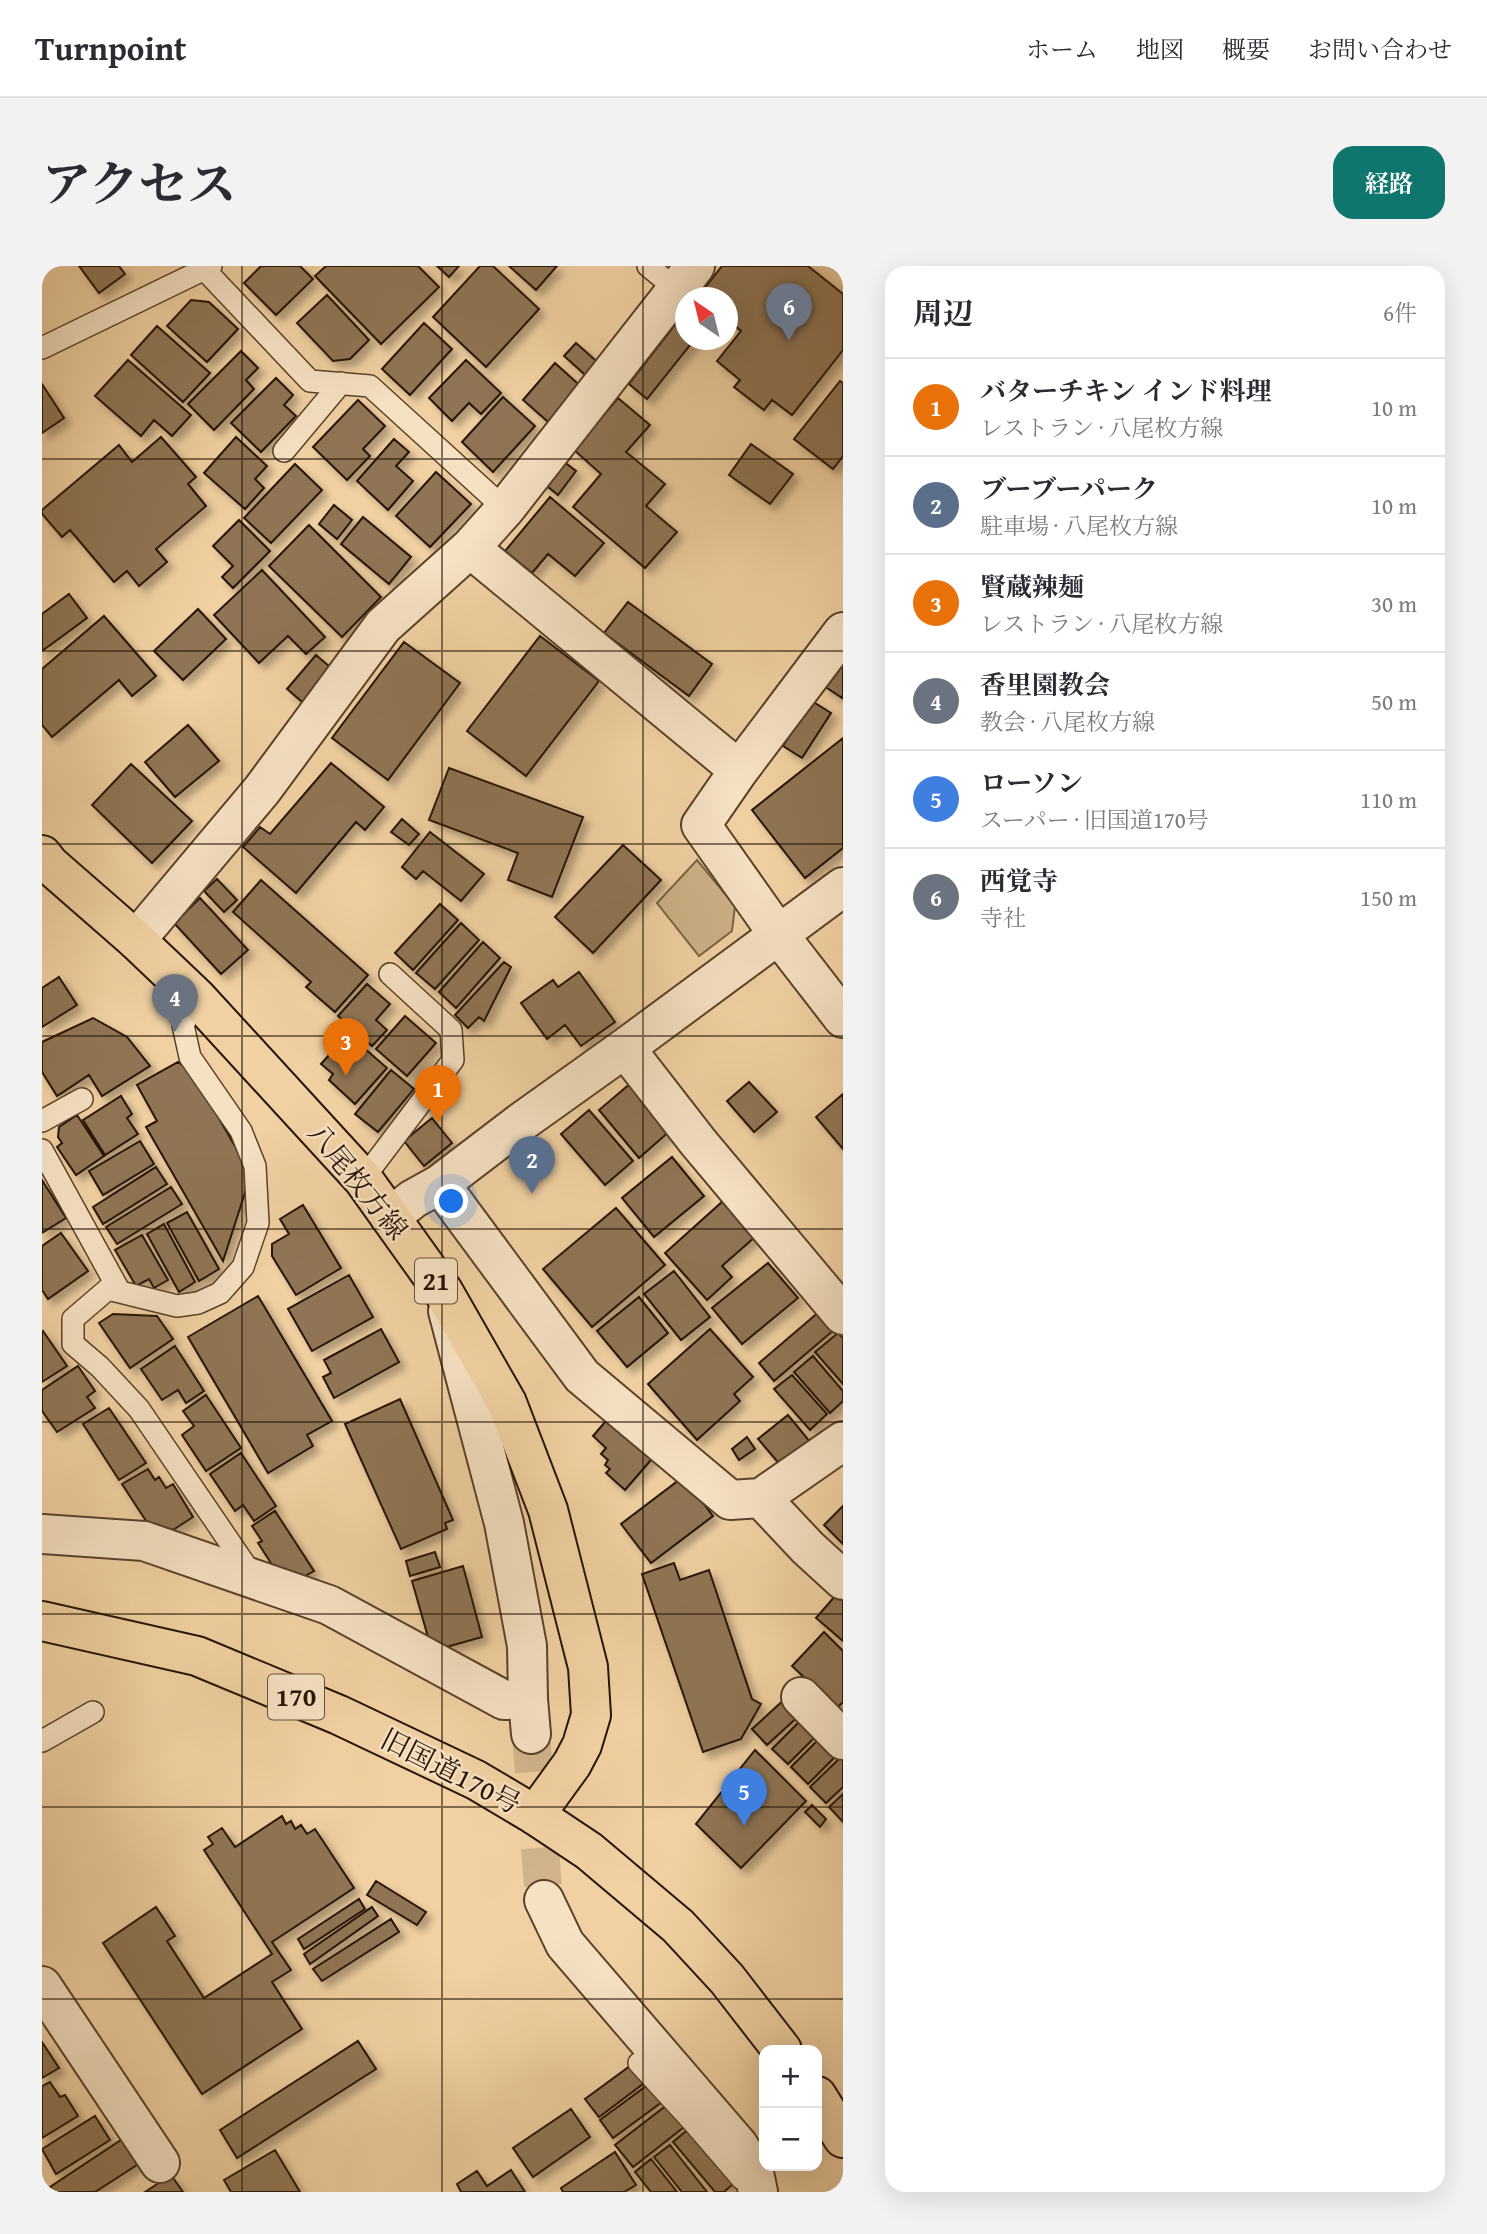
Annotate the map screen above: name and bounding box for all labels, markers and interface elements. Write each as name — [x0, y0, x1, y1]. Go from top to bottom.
text: Turnpoint — [35, 24, 187, 72]
text: ホーム — [1026, 32, 1098, 67]
text: 地図 — [1136, 32, 1184, 67]
text: 概要 — [1222, 32, 1270, 67]
text: お問い合わせ — [1308, 32, 1452, 67]
button: 経路 — [1333, 146, 1445, 219]
text: アクセス — [42, 147, 237, 219]
pin: 6 — [766, 283, 812, 341]
north arrow — [675, 287, 738, 350]
text: 周辺 — [913, 291, 973, 335]
text: 6件 — [1383, 296, 1417, 329]
text: バターチキン インド料理 — [980, 371, 1271, 410]
text: 1 — [930, 391, 942, 424]
text: 10 m — [1371, 391, 1417, 424]
text: レストラン · 八尾枚方線 — [980, 411, 1223, 444]
text: ブーブーパーク — [980, 469, 1158, 508]
text: 2 — [930, 489, 942, 522]
text: 10 m — [1371, 489, 1417, 522]
text: 駐車場 · 八尾枚方線 — [980, 509, 1178, 542]
text: 賢蔵辣麺 — [980, 567, 1084, 606]
text: 3 — [930, 587, 942, 620]
text: 30 m — [1371, 587, 1417, 620]
text: レストラン · 八尾枚方線 — [980, 607, 1223, 640]
text: 香里園教会 — [980, 665, 1110, 704]
text: 4 — [930, 685, 942, 718]
text: 50 m — [1371, 685, 1417, 718]
text: 教会 · 八尾枚方線 — [980, 705, 1155, 738]
text: ローソン — [980, 763, 1083, 802]
text: 5 — [930, 783, 942, 816]
text: 110 m — [1360, 783, 1417, 816]
text: スーパー · 旧国道170号 — [980, 803, 1209, 836]
text: 西覚寺 — [980, 861, 1058, 900]
text: 6 — [930, 881, 942, 914]
text: 150 m — [1360, 881, 1417, 914]
text: 寺社 — [980, 901, 1026, 934]
pin: 4 — [152, 974, 198, 1032]
pin: 3 — [323, 1018, 369, 1076]
pin: 1 — [415, 1065, 461, 1123]
street label: 八尾枚方線 — [298, 1113, 418, 1248]
pin: 2 — [509, 1136, 555, 1194]
your location — [434, 1184, 468, 1218]
road number: 21 — [415, 1258, 457, 1304]
road number: 170 — [268, 1674, 324, 1720]
street label: 旧国道170号 — [374, 1718, 528, 1823]
pin: 5 — [721, 1768, 767, 1826]
map controls — [759, 2045, 822, 2171]
button: + — [759, 2045, 822, 2108]
button: − — [759, 2108, 822, 2171]

